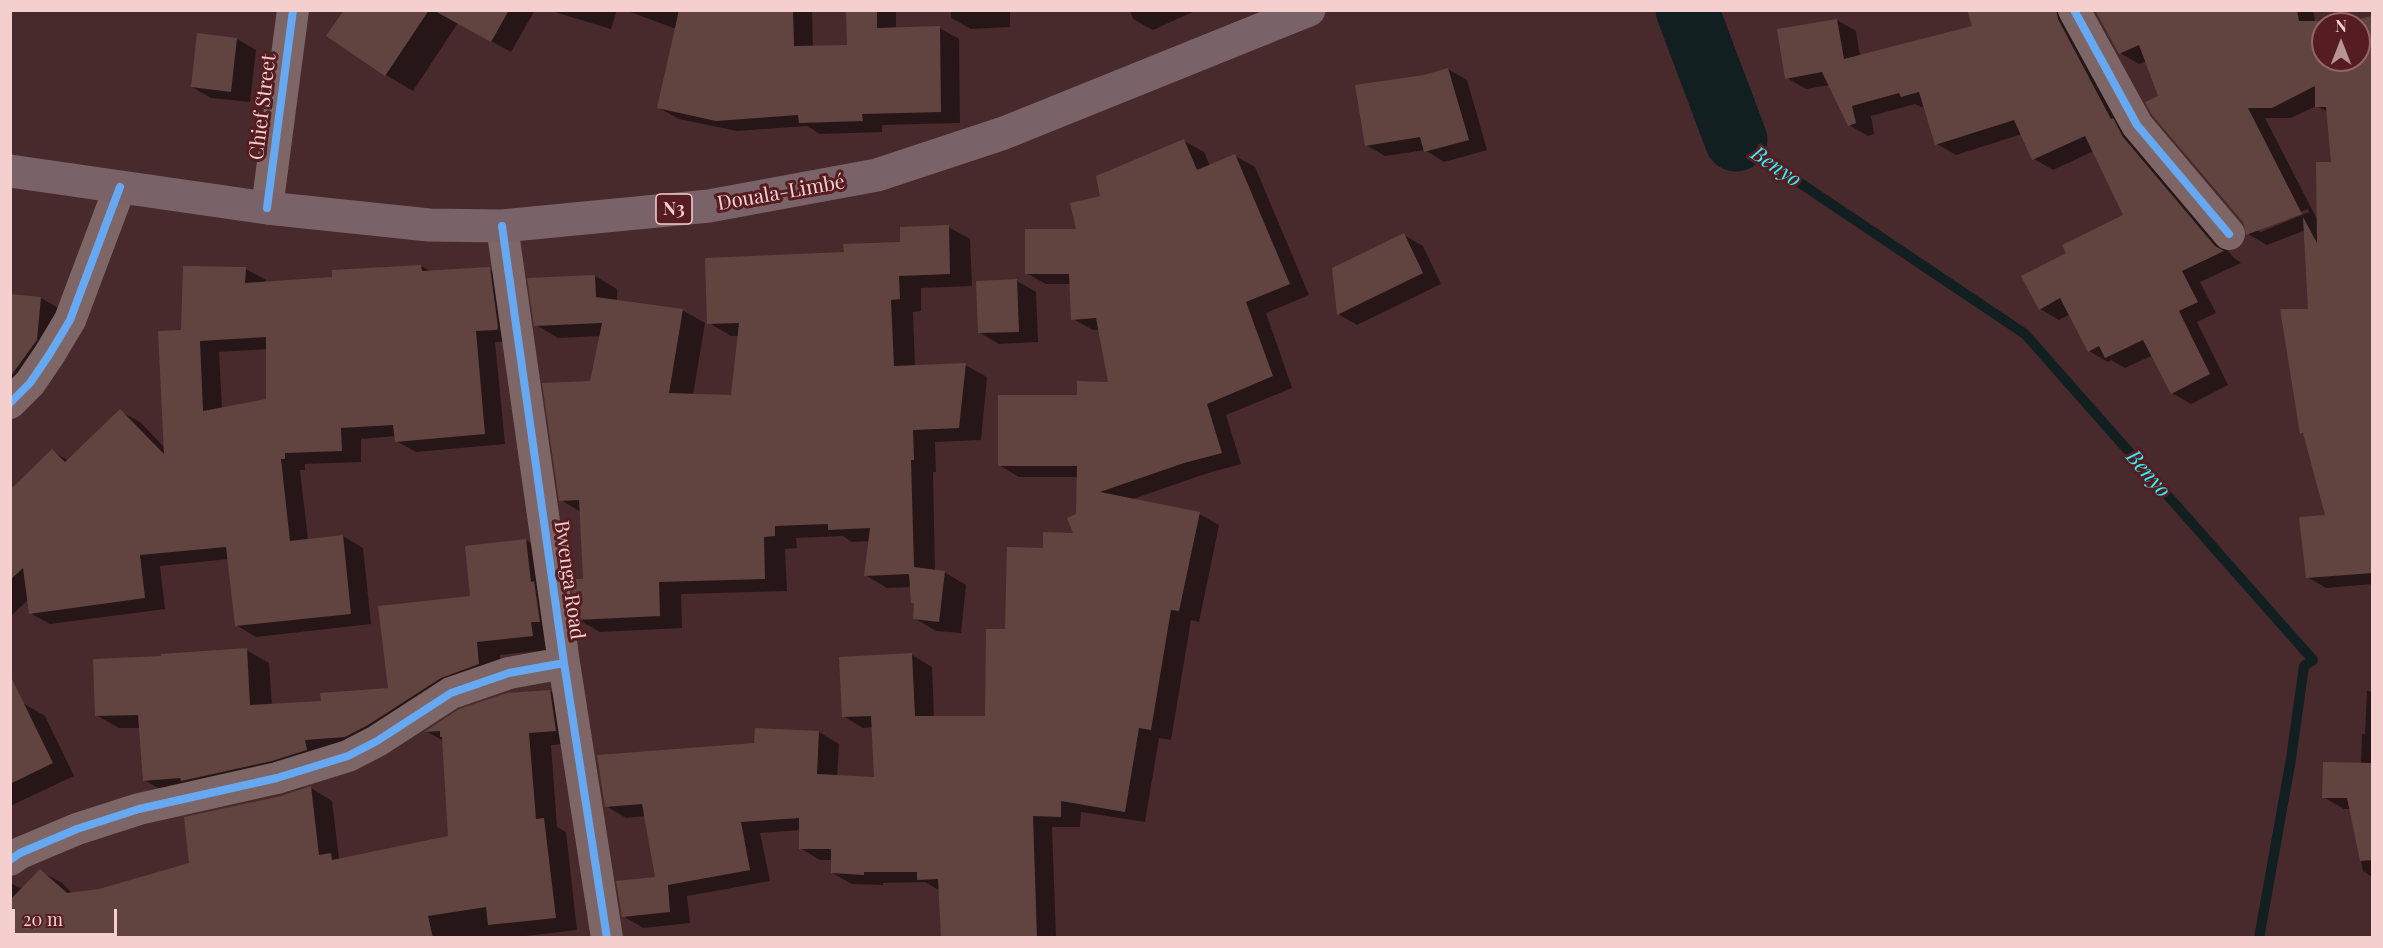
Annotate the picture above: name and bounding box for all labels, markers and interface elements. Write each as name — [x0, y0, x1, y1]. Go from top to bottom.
north arrow — [2311, 12, 2371, 72]
text: N — [2335, 15, 2347, 36]
street label: Chief Street — [245, 53, 281, 161]
water label: Benyo — [1746, 141, 1806, 193]
street label: Douala-Limbé — [715, 170, 847, 216]
road number: N3 — [656, 194, 692, 224]
water label: Benyo — [2121, 445, 2175, 503]
street label: Bwenga Road — [549, 519, 589, 641]
scale bar — [15, 897, 120, 935]
text: 20 m — [23, 907, 63, 931]

